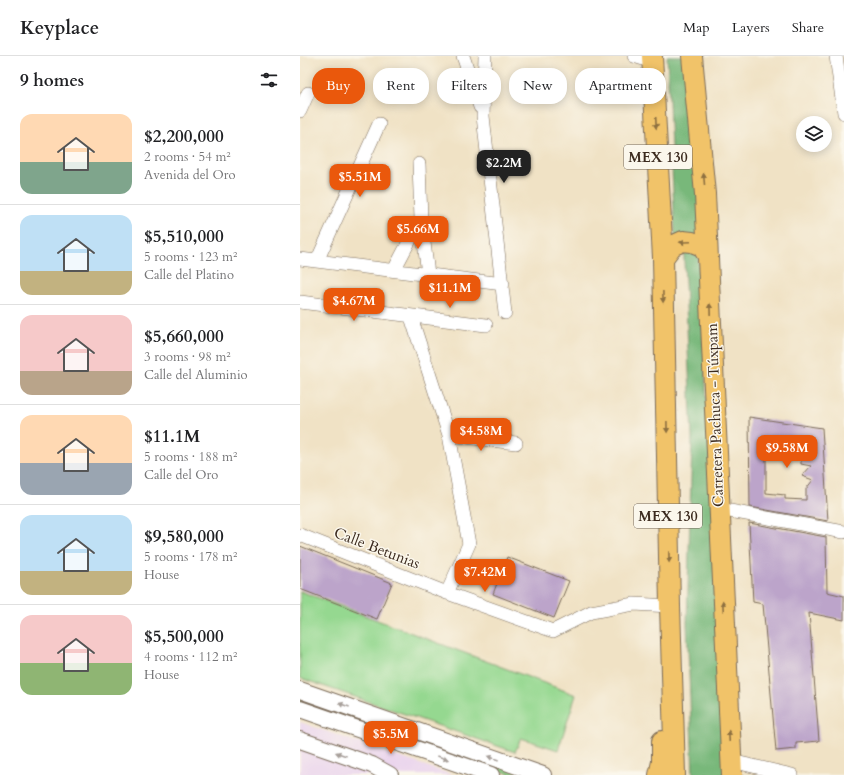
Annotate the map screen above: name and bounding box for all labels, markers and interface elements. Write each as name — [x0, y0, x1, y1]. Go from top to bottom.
text: Keyplace — [20, 15, 99, 41]
text: Map — [683, 18, 710, 37]
text: Layers — [732, 18, 770, 37]
text: Share — [792, 18, 824, 37]
chip: Buy — [312, 68, 365, 104]
chip: Rent — [373, 68, 429, 104]
chip: Filters — [437, 68, 501, 104]
chip: New — [509, 68, 567, 104]
chip: Apartment — [575, 68, 666, 104]
text: 9 homes — [20, 69, 84, 92]
icon: filters — [258, 69, 280, 91]
map controls — [796, 116, 832, 152]
button: layers — [796, 116, 832, 152]
one-way arrow — [652, 117, 659, 129]
text: $2,200,000 — [144, 125, 224, 148]
icon: home — [52, 130, 100, 178]
road number: MEX 130 — [624, 145, 692, 169]
text: 2 rooms · 54 m² — [144, 148, 231, 166]
pin: $2.2M — [476, 150, 532, 184]
text: $2.2M — [486, 154, 522, 172]
pin: $5.51M — [327, 164, 393, 198]
text: Avenida del Oro — [144, 166, 235, 184]
text: $5.51M — [338, 168, 382, 186]
one-way arrow — [701, 173, 707, 185]
pin: $5.66M — [385, 216, 451, 250]
text: $5.66M — [396, 220, 440, 238]
text: $5,510,000 — [144, 225, 224, 248]
icon: home — [52, 231, 100, 279]
one-way arrow — [679, 239, 692, 246]
text: 5 rooms · 123 m² — [144, 248, 237, 266]
text: Calle del Platino — [144, 266, 234, 284]
pin: $11.1M — [417, 275, 483, 309]
text: $11.1M — [428, 279, 472, 297]
pin: $4.67M — [321, 288, 387, 322]
one-way arrow — [660, 291, 666, 304]
text: $4.67M — [332, 292, 376, 310]
one-way arrow — [707, 302, 713, 315]
street label: Carretera Pachuca - Túxpam — [702, 323, 728, 507]
text: $5,660,000 — [144, 325, 224, 348]
icon: home — [52, 331, 100, 379]
text: 3 rooms · 98 m² — [144, 348, 231, 366]
text: Calle del Aluminio — [144, 366, 248, 384]
pin: $4.58M — [448, 418, 514, 452]
one-way arrow — [664, 421, 670, 434]
text: $4.58M — [459, 422, 503, 440]
text: $11.1M — [144, 425, 200, 448]
icon: home — [52, 431, 100, 479]
pin: $9.58M — [754, 435, 820, 469]
text: $9.58M — [765, 439, 809, 457]
text: 5 rooms · 188 m² — [144, 448, 237, 466]
text: Calle del Oro — [144, 466, 218, 484]
road number: MEX 130 — [634, 504, 702, 528]
street label: Calle Betunias — [331, 522, 423, 574]
text: $9,580,000 — [144, 525, 224, 548]
icon: home — [52, 531, 100, 579]
text: 5 rooms · 178 m² — [144, 548, 237, 566]
one-way arrow — [666, 551, 672, 564]
pin: $7.42M — [452, 559, 518, 593]
text: $7.42M — [463, 563, 507, 581]
text: House — [144, 566, 179, 584]
one-way arrow — [720, 600, 727, 612]
text: $5,500,000 — [144, 625, 224, 648]
icon: home — [52, 631, 100, 679]
text: 4 rooms · 112 m² — [144, 648, 237, 666]
text: House — [144, 666, 179, 684]
one-way arrow — [338, 702, 350, 708]
pin: $5.5M — [363, 721, 419, 755]
text: $5.5M — [373, 725, 409, 743]
one-way arrow — [726, 730, 733, 742]
one-way arrow — [335, 751, 347, 757]
one-way arrow — [487, 754, 499, 760]
one-way arrow — [437, 756, 449, 762]

